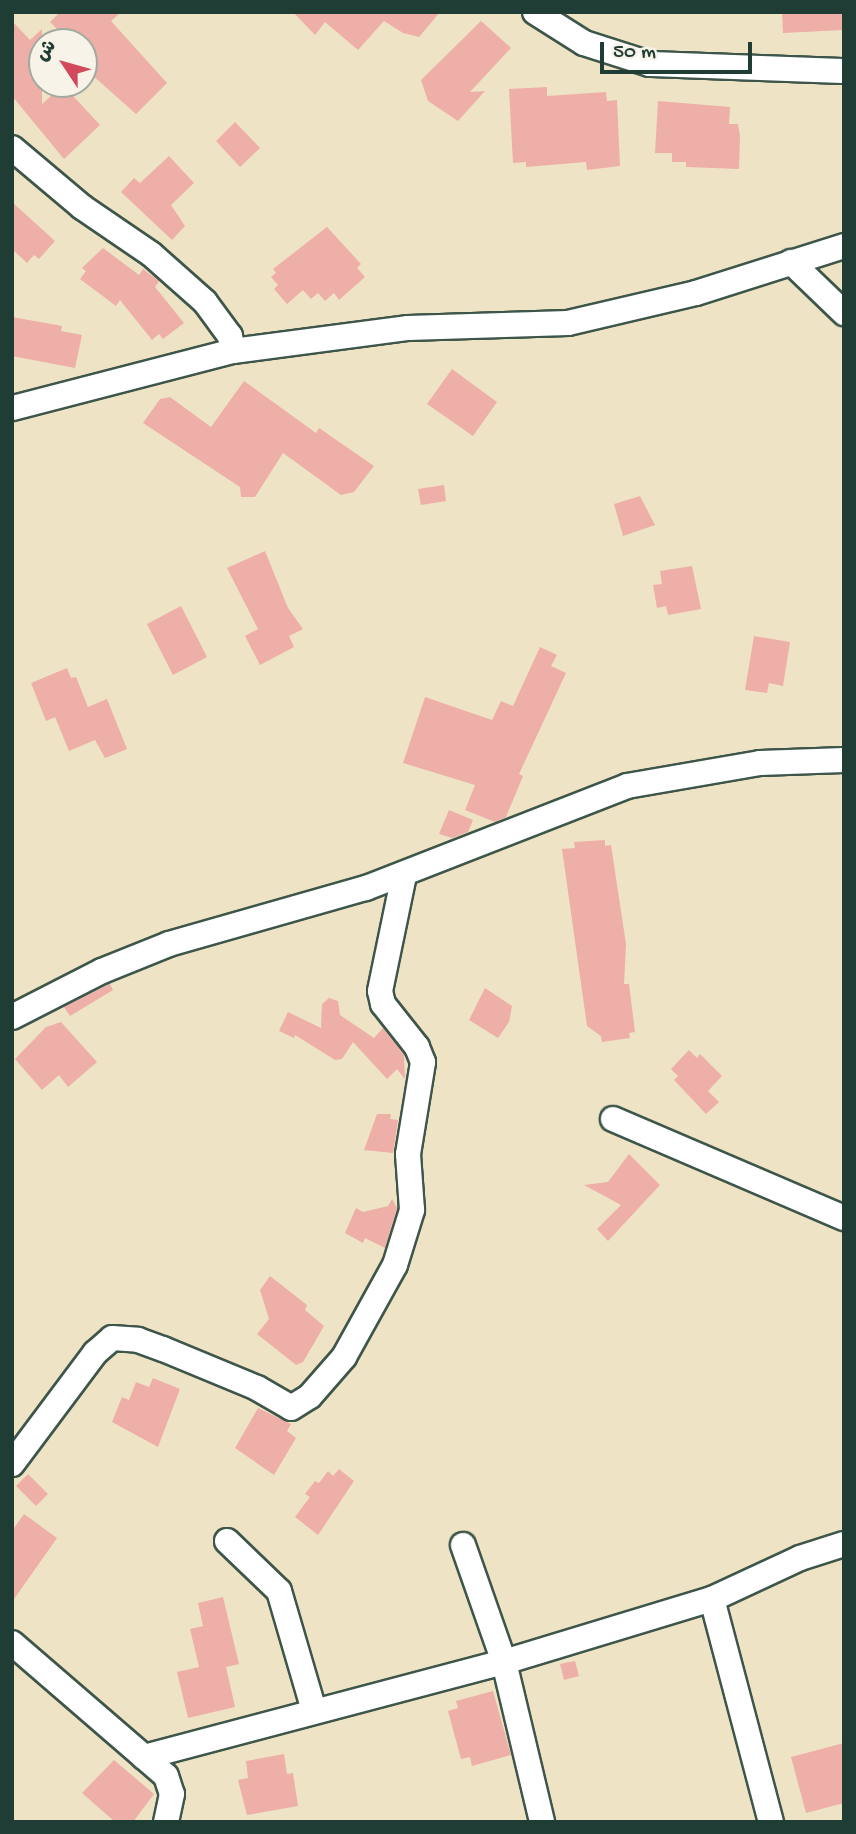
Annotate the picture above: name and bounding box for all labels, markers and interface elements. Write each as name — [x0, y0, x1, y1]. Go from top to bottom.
north arrow — [28, 28, 98, 98]
scale bar — [604, 28, 756, 72]
text: ش — [32, 36, 63, 67]
text: 50 m — [613, 41, 656, 66]

